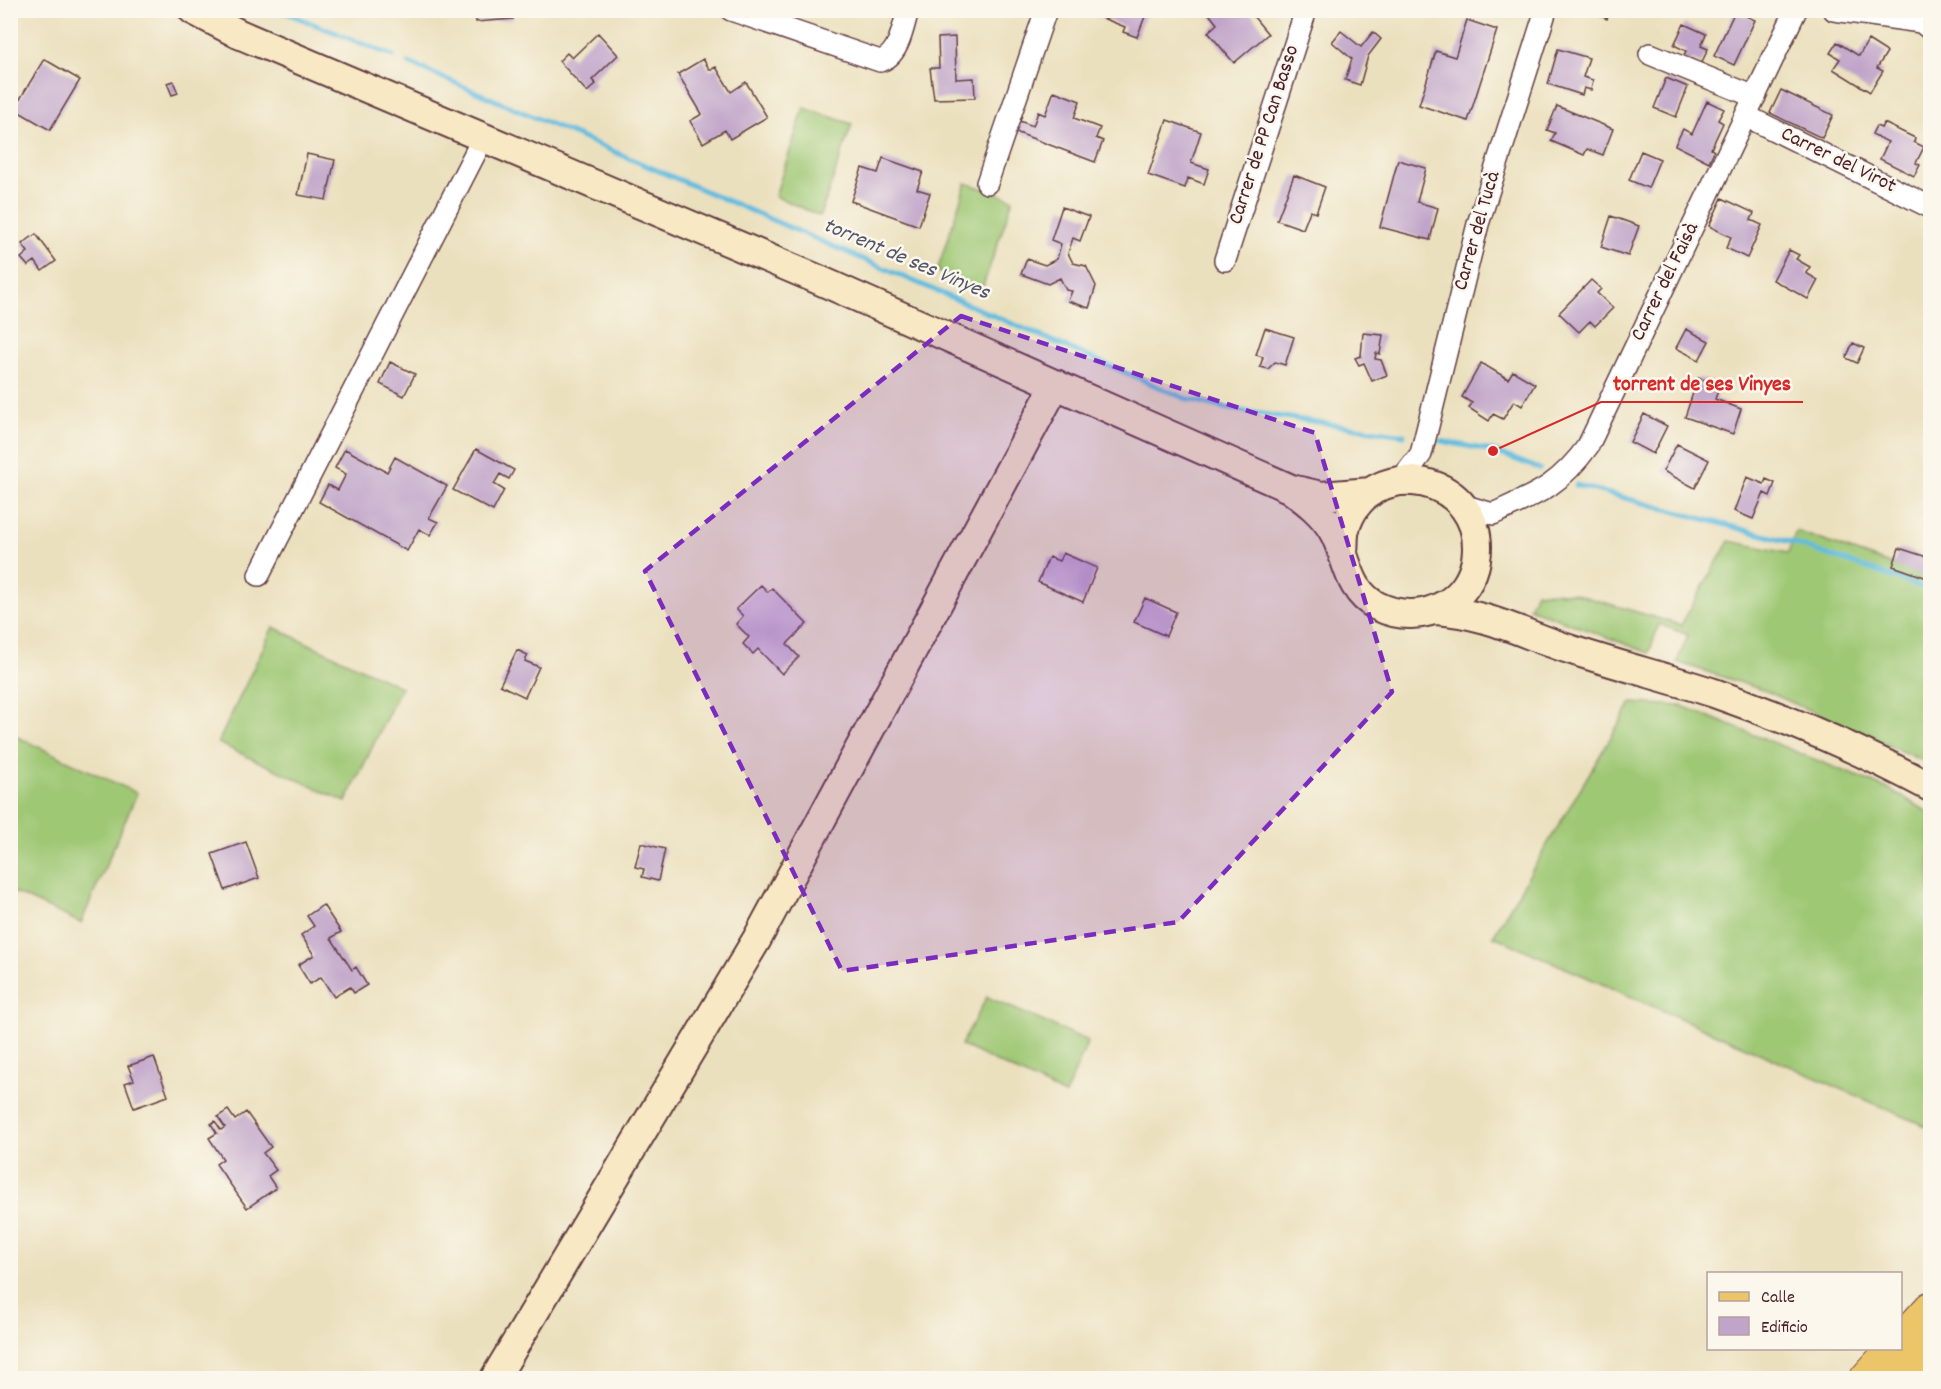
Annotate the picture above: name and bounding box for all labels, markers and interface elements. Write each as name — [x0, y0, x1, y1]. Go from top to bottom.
street label: Carrer de PP Can Basso — [1222, 41, 1308, 229]
street label: Carrer del Virot — [1775, 120, 1901, 202]
street label: Carrer del Tucà — [1447, 167, 1510, 294]
water label: torrent de ses Vinyes — [818, 211, 995, 309]
street label: Carrer del Faisà — [1624, 217, 1708, 347]
callout: torrent de ses Vinyes — [1601, 362, 1803, 402]
text: torrent de ses Vinyes — [1613, 370, 1791, 401]
legend — [1707, 1272, 1902, 1350]
text: Calle — [1761, 1286, 1795, 1311]
text: Edificio — [1761, 1316, 1808, 1341]

